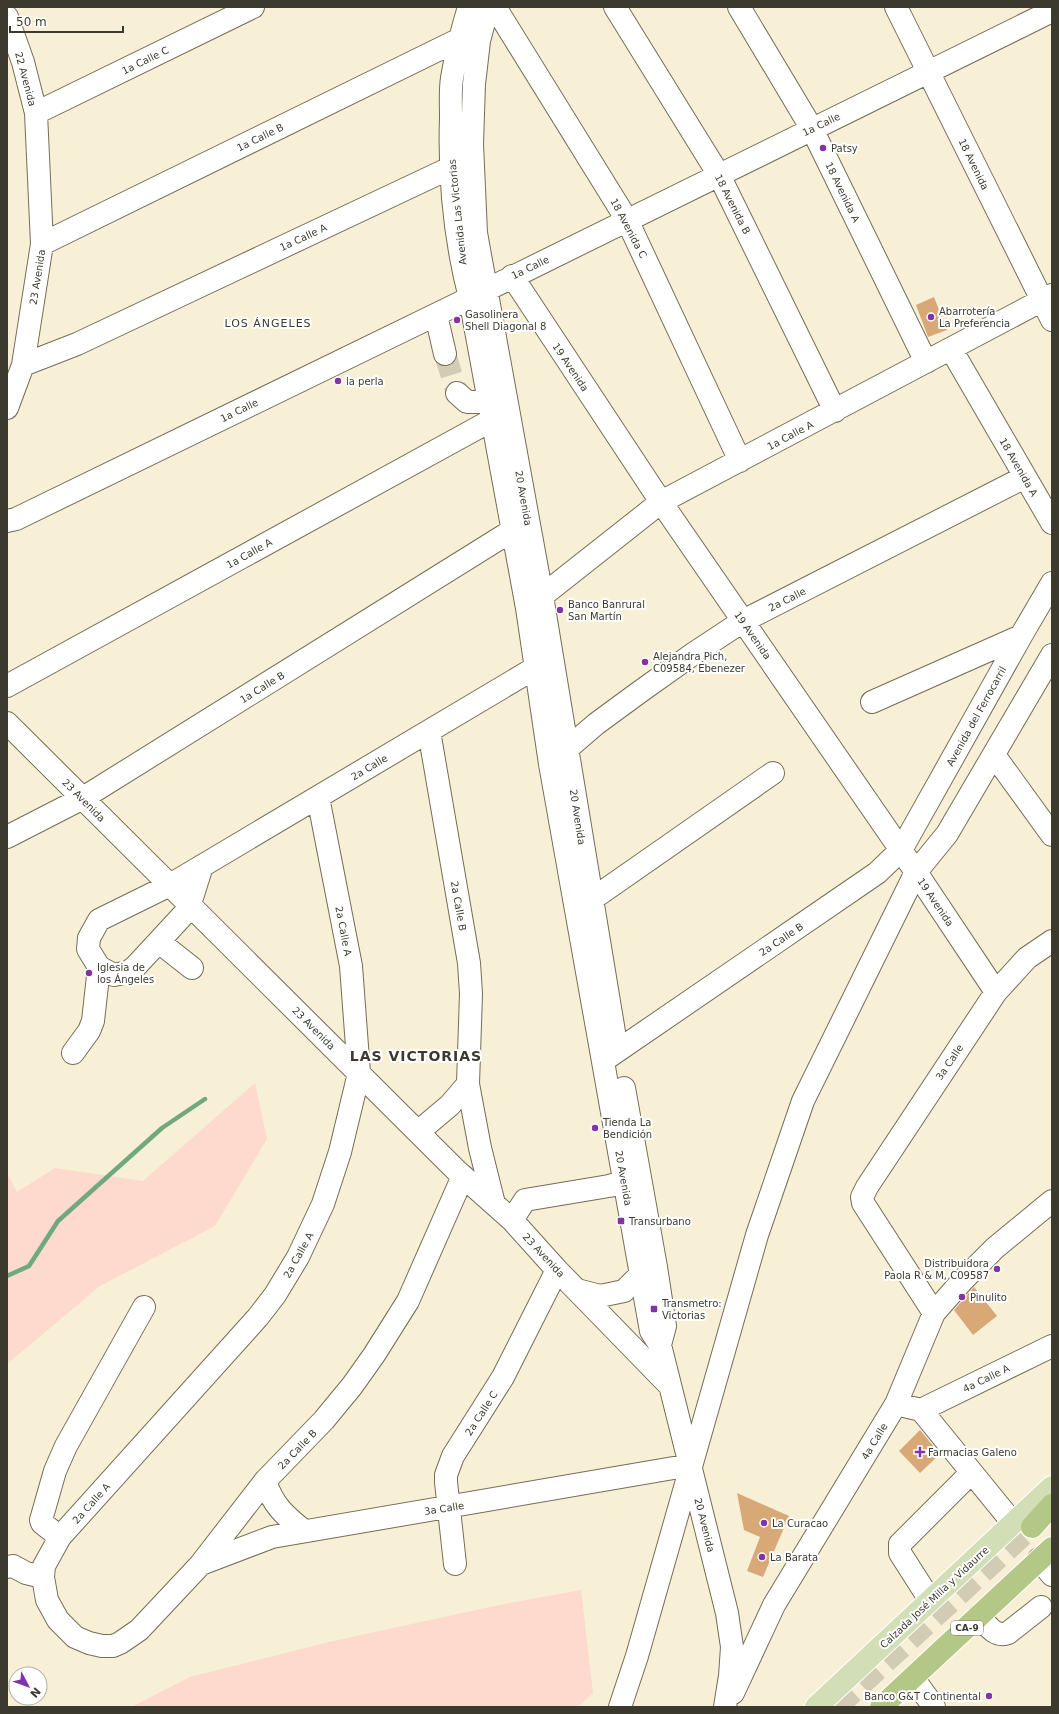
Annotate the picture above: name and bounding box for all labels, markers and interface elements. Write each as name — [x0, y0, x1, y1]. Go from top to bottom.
scale bar — [10, 8, 123, 34]
text: 50 m — [16, 15, 47, 29]
street label: 1a Calle C — [120, 44, 170, 76]
street label: 22 Avenida — [13, 51, 38, 108]
street label: 1a Calle — [801, 111, 842, 138]
street label: 1a Calle B — [235, 121, 285, 153]
street label: 18 Avenida — [956, 137, 991, 192]
marker: Patsy — [818, 143, 828, 153]
place label: Patsy — [831, 143, 858, 154]
street label: Avenida Las Victorias — [446, 158, 469, 265]
street label: 18 Avenida A — [823, 160, 862, 224]
street label: 18 Avenida B — [713, 172, 752, 236]
street label: 18 Avenida C — [608, 197, 649, 260]
street label: 1a Calle A — [278, 222, 329, 253]
street label: 23 Avenida — [28, 249, 47, 306]
street label: 1a Calle — [510, 254, 551, 281]
place label: Abarrotería La Preferencia — [939, 306, 1010, 329]
place label: Gasolinera Shell Diagonal 8 — [465, 309, 546, 332]
marker: Abarrotería La Preferencia — [926, 312, 936, 322]
marker: Gasolinera Shell Diagonal 8 — [452, 315, 462, 325]
district label: LOS ÁNGELES — [224, 317, 312, 330]
street label: 19 Avenida — [550, 341, 591, 393]
marker: la perla — [333, 376, 343, 386]
place label: la perla — [346, 376, 384, 387]
street label: 1a Calle — [219, 397, 260, 424]
street label: 1a Calle A — [765, 419, 815, 452]
street label: 18 Avenida A — [997, 436, 1040, 499]
street label: 20 Avenida — [513, 470, 534, 527]
street label: 1a Calle A — [224, 536, 274, 570]
street label: 2a Calle — [767, 585, 808, 614]
place label: Banco Banrural San Martín — [568, 599, 645, 622]
marker: Banco Banrural San Martín — [555, 605, 565, 615]
street label: 19 Avenida — [732, 609, 773, 661]
place label: Alejandra Pich, C09584, Ebenezer — [653, 651, 746, 674]
marker: Alejandra Pich, C09584, Ebenezer — [640, 657, 650, 667]
street label: Avenida del Ferrocarril — [944, 665, 1008, 768]
street label: 1a Calle B — [238, 669, 287, 705]
street label: 2a Calle — [349, 752, 389, 783]
street label: 23 Avenida — [60, 777, 107, 824]
street label: 20 Avenida — [568, 789, 587, 846]
street label: 19 Avenida — [915, 876, 956, 928]
street label: 2a Calle B — [449, 880, 468, 932]
street label: 2a Calle A — [333, 905, 354, 957]
street label: 2a Calle B — [757, 921, 805, 958]
place label: Iglesia de los Ángeles — [97, 962, 154, 985]
marker: Iglesia de los Ángeles — [84, 968, 94, 978]
street label: 23 Avenida — [290, 1005, 337, 1052]
street label: 3a Calle — [934, 1042, 965, 1082]
district label: LAS VICTORIAS — [350, 1048, 482, 1064]
place label: Tienda La Bendición — [602, 1117, 652, 1140]
marker: Tienda La Bendición — [590, 1123, 600, 1133]
street label: 20 Avenida — [613, 1150, 634, 1207]
marker: Transurbano — [616, 1216, 626, 1226]
place label: Transurbano — [628, 1216, 691, 1227]
street label: 2a Calle A — [281, 1230, 316, 1280]
street label: 23 Avenida — [521, 1231, 567, 1280]
place label: Distribuidora Paola R & M, C09587 — [884, 1258, 989, 1281]
marker: Distribuidora Paola R & M, C09587 — [992, 1264, 1002, 1274]
marker: Pinulito — [957, 1292, 967, 1302]
place label: Pinulito — [970, 1292, 1007, 1303]
place label: Transmetro: Victorias — [661, 1298, 722, 1321]
marker: Transmetro: Victorias — [649, 1304, 659, 1314]
street label: 4a Calle A — [961, 1362, 1011, 1394]
street label: 2a Calle C — [463, 1389, 500, 1438]
street label: 4a Calle — [859, 1421, 890, 1461]
street label: 2a Calle B — [276, 1427, 319, 1471]
marker: Farmacias Galeno — [915, 1447, 925, 1457]
place label: Farmacias Galeno — [928, 1447, 1017, 1458]
street label: 2a Calle A — [70, 1481, 112, 1526]
street label: 20 Avenida — [692, 1497, 717, 1554]
street label: 3a Calle — [423, 1500, 465, 1517]
marker: La Curacao — [759, 1518, 769, 1528]
place label: La Curacao — [772, 1518, 828, 1529]
street label: Calzada José Milla y Vidaurre — [878, 1544, 991, 1651]
marker: La Barata — [757, 1552, 767, 1562]
place label: La Barata — [770, 1552, 818, 1563]
road number: CA-9 — [951, 1621, 983, 1635]
north arrow — [8, 1666, 48, 1706]
text: N — [27, 1684, 43, 1700]
place label: Banco G&T Continental — [864, 1691, 981, 1702]
marker: Banco G&T Continental — [984, 1691, 994, 1701]

